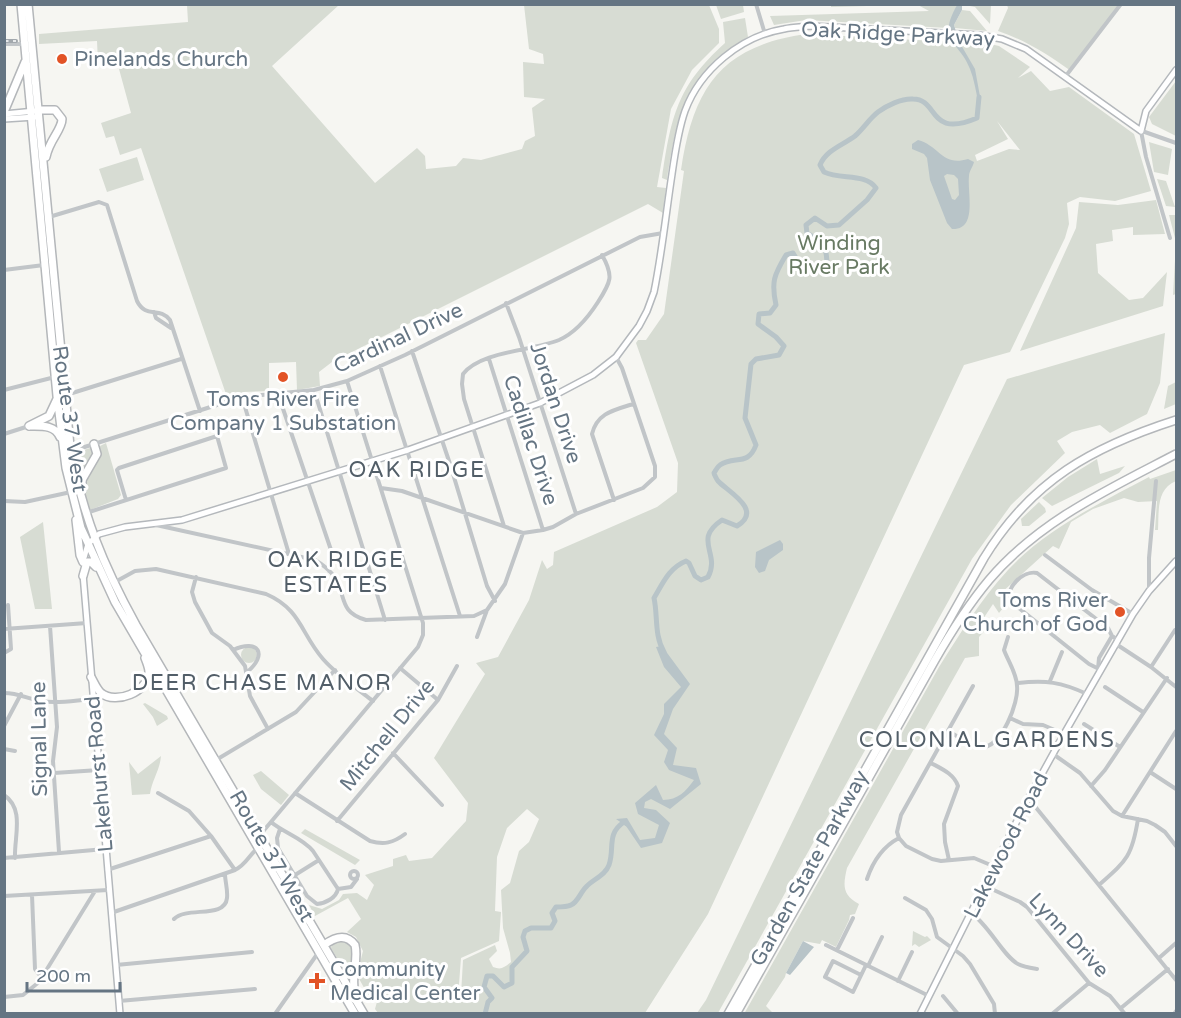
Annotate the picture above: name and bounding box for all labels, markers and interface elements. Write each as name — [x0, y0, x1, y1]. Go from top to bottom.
street label: Oak Ridge Parkway — [801, 17, 995, 52]
place label: Pinelands Church — [74, 47, 248, 72]
marker: Pinelands Church — [55, 52, 69, 66]
park label: Winding River Park — [788, 231, 890, 280]
street label: Cardinal Drive — [330, 298, 467, 379]
street label: Jordan Drive — [524, 340, 587, 467]
street label: Route 37 West — [47, 344, 92, 494]
marker: Toms River Fire Company 1 Substation — [276, 370, 290, 384]
street label: Cadillac Drive — [498, 372, 563, 509]
place label: Toms River Fire Company 1 Substation — [170, 387, 396, 436]
district label: OAK RIDGE — [348, 457, 486, 483]
district label: OAK RIDGE ESTATES — [267, 547, 405, 598]
place label: Toms River Church of God — [963, 588, 1108, 637]
marker: Toms River Church of God — [1113, 605, 1127, 619]
district label: DEER CHASE MANOR — [132, 670, 392, 696]
street label: Mitchell Drive — [335, 674, 440, 796]
street label: Signal Lane — [26, 681, 53, 797]
street label: Lakehurst Road — [80, 695, 119, 853]
district label: COLONIAL GARDENS — [859, 727, 1115, 753]
street label: Garden State Parkway — [745, 766, 874, 971]
street label: Lakewood Road — [959, 768, 1054, 922]
street label: Route 37 West — [224, 786, 319, 926]
street label: Lynn Drive — [1023, 888, 1114, 983]
scale bar — [27, 955, 120, 993]
place label: Community Medical Center — [330, 957, 481, 1006]
text: 200 m — [36, 965, 91, 987]
marker: Community Medical Center — [308, 972, 326, 990]

